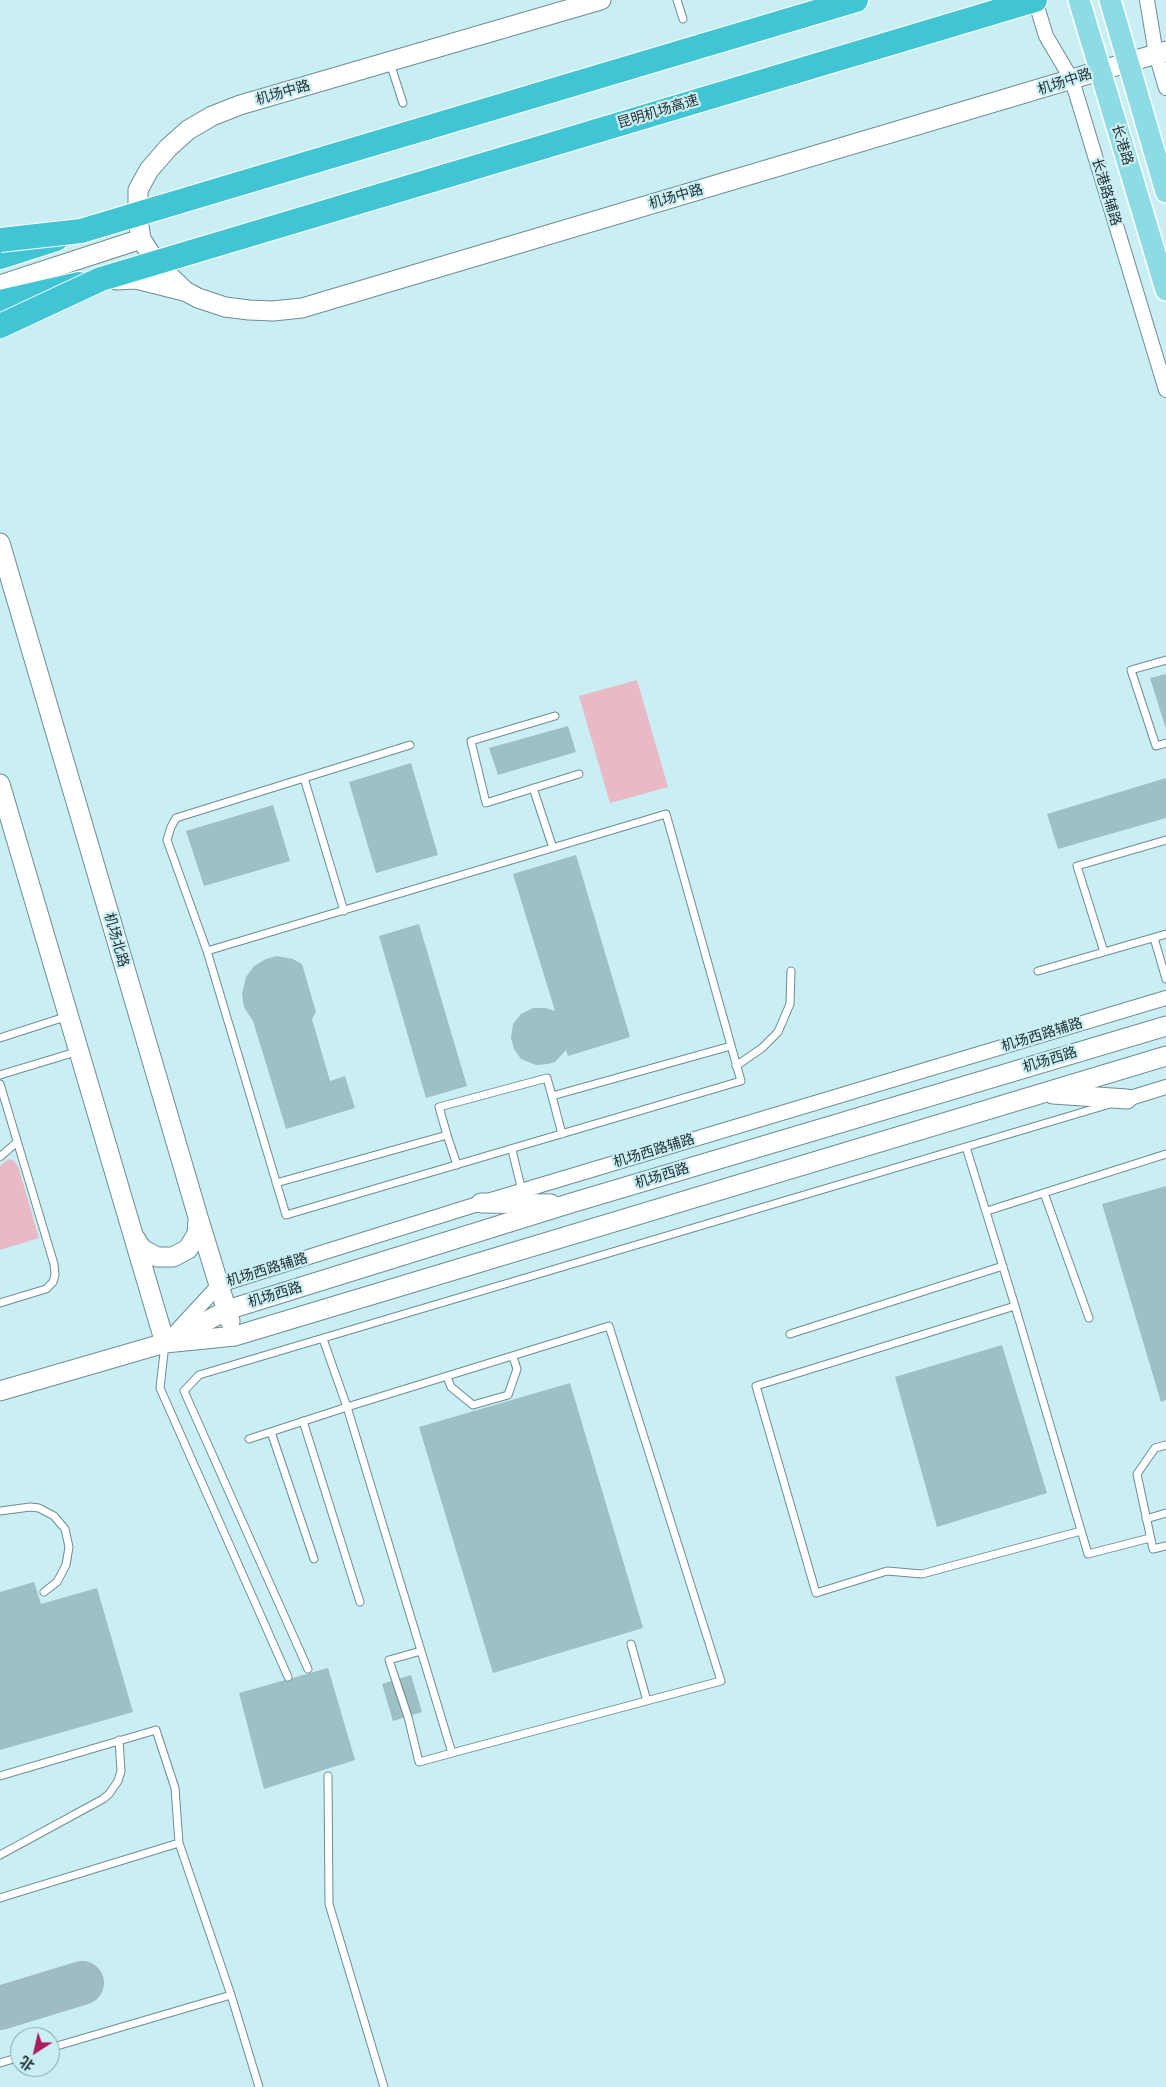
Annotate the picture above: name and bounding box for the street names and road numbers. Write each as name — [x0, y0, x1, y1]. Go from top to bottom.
street label: 机场中路 — [1036, 65, 1094, 99]
street label: 机场中路 — [254, 77, 312, 109]
street label: 昆明机场高速 — [615, 92, 701, 132]
street label: 长港路 — [1108, 122, 1136, 168]
street label: 长港路辅路 — [1088, 156, 1124, 228]
street label: 机场中路 — [647, 181, 705, 213]
street label: 机场北路 — [100, 911, 132, 969]
street label: 机场西路辅路 — [999, 1015, 1085, 1055]
street label: 机场西路 — [1021, 1044, 1079, 1076]
street label: 机场西路辅路 — [611, 1131, 697, 1171]
street label: 机场西路 — [633, 1160, 691, 1192]
street label: 机场西路辅路 — [224, 1250, 310, 1290]
street label: 机场西路 — [246, 1279, 304, 1311]

